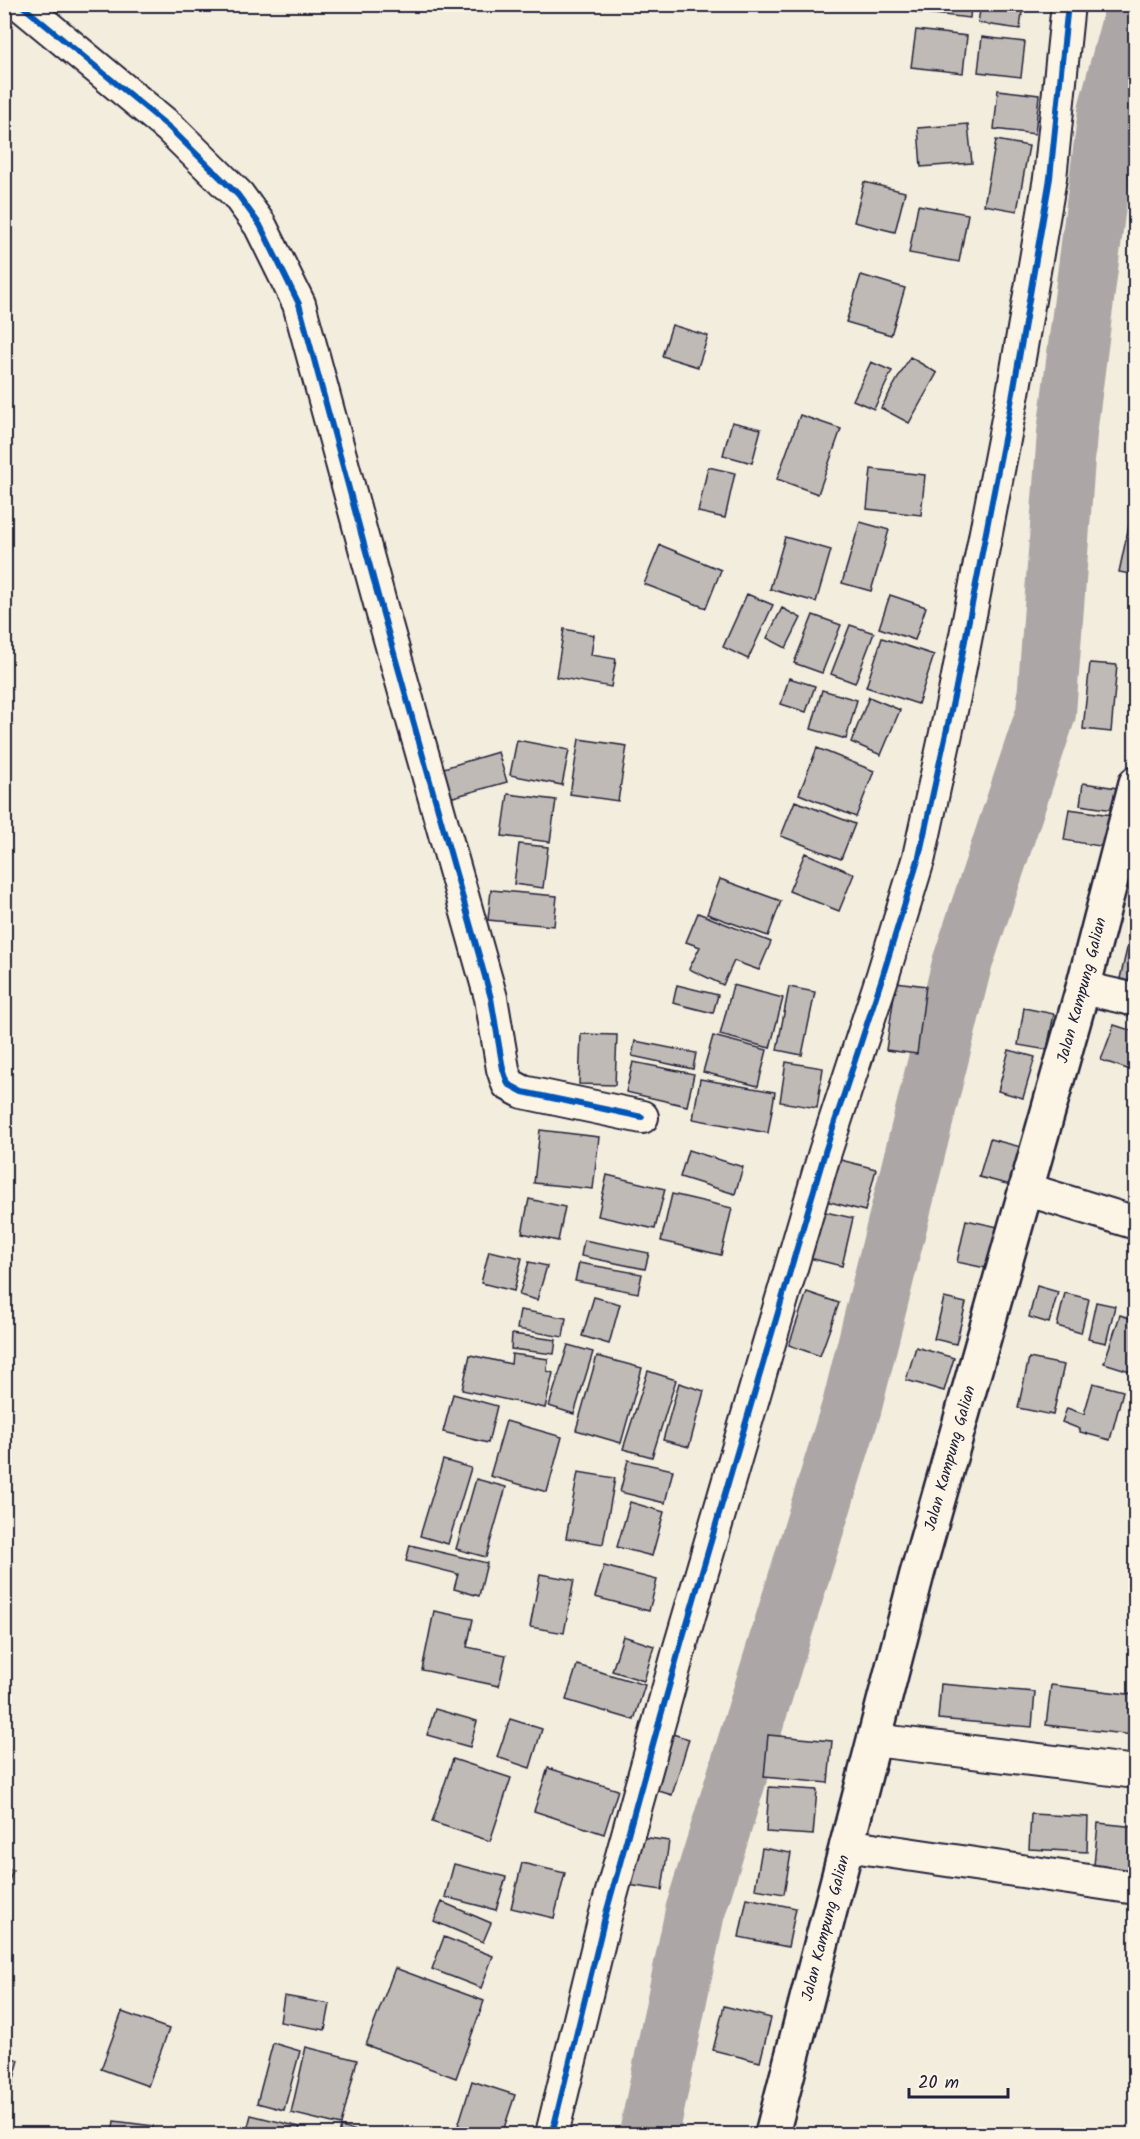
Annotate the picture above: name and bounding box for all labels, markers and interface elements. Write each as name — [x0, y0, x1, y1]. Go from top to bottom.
street label: Jalan Kampung Galian — [1050, 915, 1113, 1066]
street label: Jalan Kampung Galian — [917, 1382, 982, 1534]
street label: Jalan Kampung Galian — [794, 1852, 856, 2004]
scale bar — [909, 2061, 1008, 2099]
text: 20 m — [918, 2069, 959, 2098]

